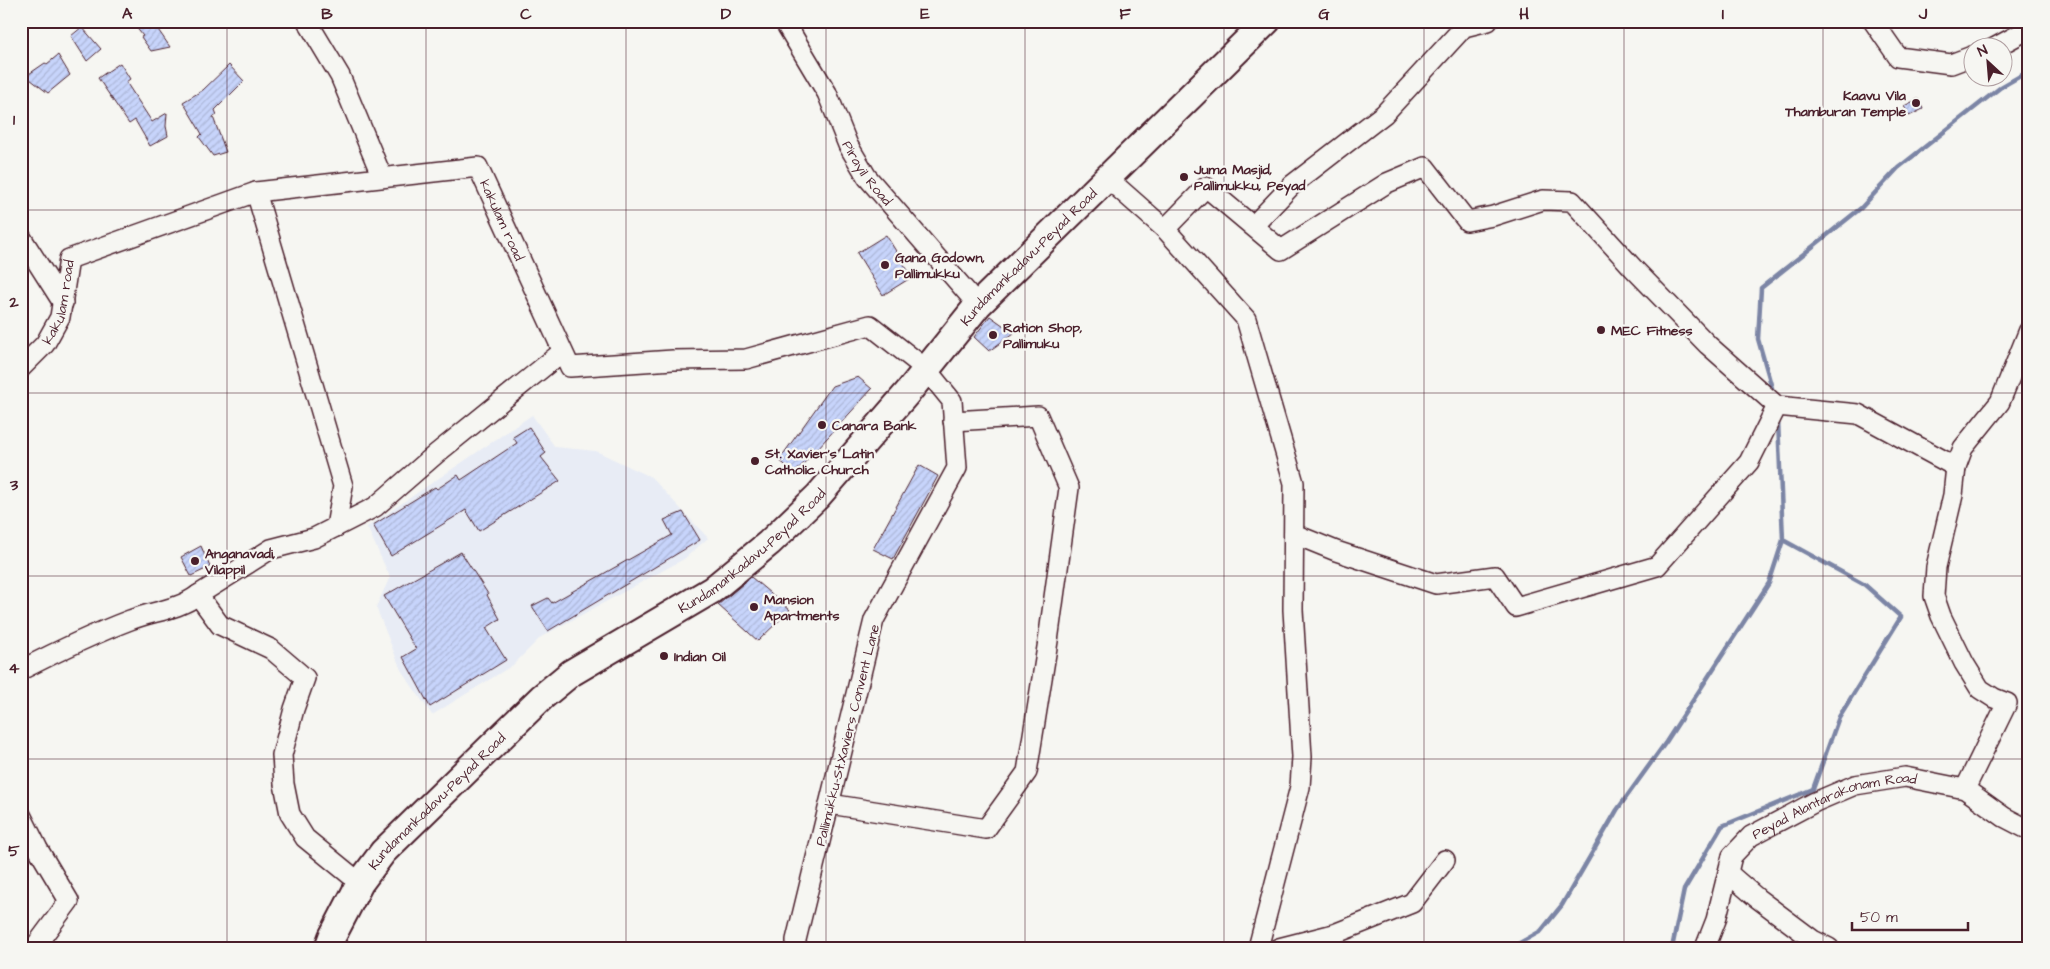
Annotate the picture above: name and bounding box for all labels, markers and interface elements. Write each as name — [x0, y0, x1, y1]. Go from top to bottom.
text: A — [122, 3, 133, 25]
text: B — [321, 3, 333, 25]
text: C — [520, 3, 532, 25]
text: D — [721, 3, 732, 25]
text: E — [920, 3, 930, 25]
text: F — [1119, 3, 1131, 25]
text: G — [1318, 3, 1330, 25]
text: H — [1519, 3, 1529, 25]
text: I — [1722, 3, 1724, 25]
text: J — [1918, 3, 1928, 25]
north arrow — [1962, 38, 2012, 88]
text: N — [1974, 40, 1991, 62]
place label: Kaavu Vila Thamburan Temple — [1784, 86, 1907, 122]
marker: Kaavu Vila Thamburan Temple — [1910, 97, 1922, 109]
text: 1 — [13, 109, 16, 131]
street label: Pirayil Road — [837, 137, 897, 210]
place label: Juma Masjid, Pallimukku, Peyad — [1193, 160, 1306, 196]
marker: Juma Masjid, Pallimukku, Peyad — [1178, 171, 1190, 183]
street label: kakulam road — [474, 177, 529, 264]
street label: Kundamankadavu-Peyad Road — [956, 184, 1102, 331]
place label: Gana Godown, Pallimukku — [895, 248, 985, 284]
street label: kakulam road — [38, 259, 80, 348]
marker: Gana Godown, Pallimukku — [879, 259, 891, 271]
text: 2 — [8, 291, 19, 313]
place label: Ration Shop, Pallimuku — [1003, 318, 1082, 354]
place label: MEC Fitness — [1611, 321, 1692, 341]
marker: MEC Fitness — [1595, 324, 1607, 336]
marker: Ration Shop, Pallimuku — [987, 329, 999, 341]
place label: Canara Bank — [832, 416, 917, 436]
marker: Canara Bank — [816, 419, 828, 431]
place label: St. Xavier's Latin Catholic Church — [764, 444, 874, 480]
marker: St. Xavier's Latin Catholic Church — [749, 455, 761, 467]
text: 3 — [9, 474, 19, 496]
street label: Kundamankadavu-Peyad Road — [675, 485, 831, 619]
place label: Anganavadi, Vilappil — [204, 544, 276, 580]
marker: Anganavadi, Vilappil — [189, 555, 201, 567]
place label: Mansion Apartments — [764, 590, 839, 626]
marker: Mansion Apartments — [748, 601, 760, 613]
street label: Pallimukku-St.Xaviers Convent Lane — [811, 622, 885, 848]
place label: Indian Oil — [674, 647, 727, 667]
marker: Indian Oil — [658, 650, 670, 662]
text: 4 — [9, 657, 20, 679]
street label: Kundamankadavu-Peyad Road — [364, 729, 511, 874]
street label: Peyad Alantarakonam Road — [1749, 768, 1919, 845]
text: 5 — [8, 840, 20, 862]
scale bar — [1852, 899, 1969, 931]
text: 50 m — [1860, 907, 1898, 928]

